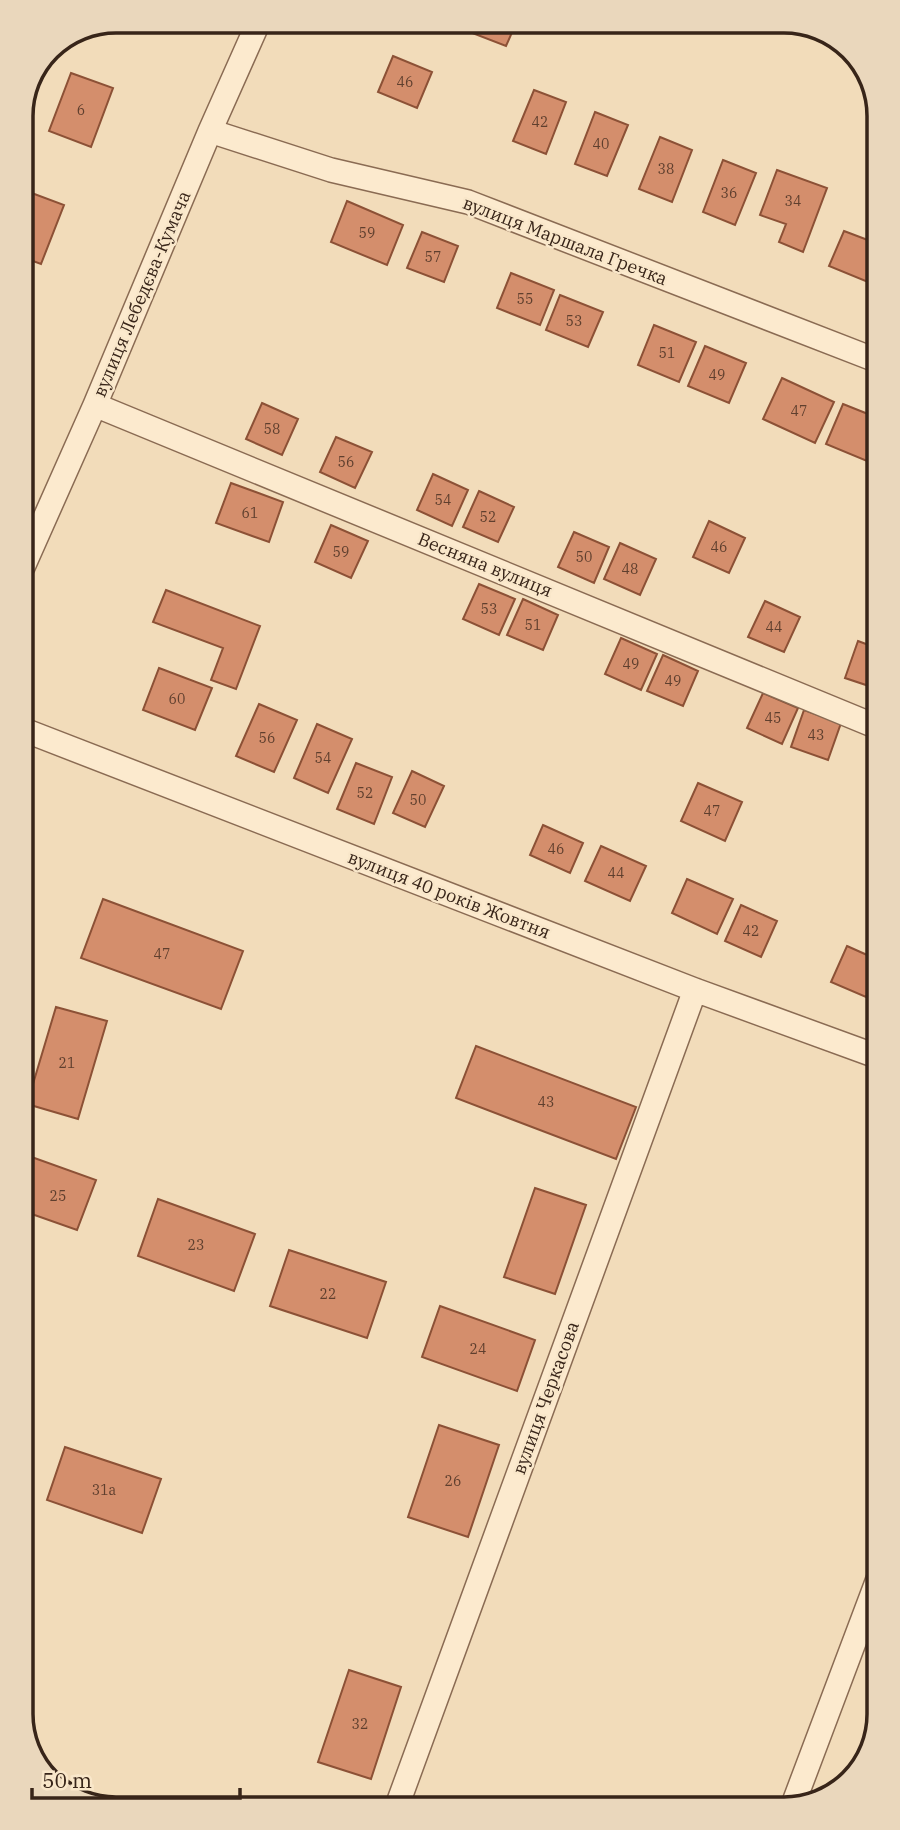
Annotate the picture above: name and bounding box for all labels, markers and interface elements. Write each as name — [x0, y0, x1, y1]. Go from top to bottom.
house number: 46 — [397, 73, 413, 91]
house number: 6 — [77, 101, 85, 119]
house number: 42 — [532, 113, 548, 131]
house number: 40 — [593, 135, 609, 153]
house number: 38 — [658, 160, 674, 178]
house number: 36 — [721, 184, 737, 202]
street label: вулиця Лебедєва-Кумача — [88, 187, 196, 400]
street label: вулиця Маршала Гречка — [460, 191, 671, 290]
house number: 34 — [785, 192, 801, 210]
house number: 59 — [359, 224, 375, 242]
house number: 57 — [425, 248, 441, 266]
house number: 55 — [517, 290, 533, 308]
house number: 53 — [566, 312, 582, 330]
house number: 51 — [659, 344, 675, 362]
house number: 49 — [709, 366, 725, 384]
house number: 47 — [791, 402, 807, 420]
house number: 58 — [264, 420, 280, 438]
house number: 56 — [338, 453, 354, 471]
house number: 54 — [435, 491, 451, 509]
house number: 61 — [242, 504, 258, 522]
house number: 52 — [480, 508, 496, 526]
street label: Весняна вулиця — [415, 527, 556, 602]
house number: 46 — [711, 538, 727, 556]
house number: 59 — [333, 543, 349, 561]
house number: 50 — [576, 548, 592, 566]
house number: 48 — [622, 560, 638, 578]
house number: 53 — [481, 600, 497, 618]
house number: 51 — [525, 616, 541, 634]
house number: 44 — [766, 618, 782, 636]
house number: 49 — [623, 655, 639, 673]
house number: 49 — [665, 672, 681, 690]
house number: 60 — [169, 690, 185, 708]
house number: 45 — [765, 709, 781, 727]
house number: 43 — [808, 726, 824, 744]
house number: 56 — [259, 729, 275, 747]
house number: 54 — [315, 749, 331, 767]
house number: 52 — [357, 784, 373, 802]
house number: 50 — [410, 791, 426, 809]
house number: 47 — [704, 802, 720, 820]
house number: 46 — [548, 840, 564, 858]
street label: вулиця 40 років Жовтня — [345, 845, 554, 944]
house number: 44 — [608, 864, 624, 882]
house number: 42 — [743, 922, 759, 940]
house number: 47 — [154, 945, 170, 963]
house number: 21 — [59, 1054, 75, 1072]
house number: 43 — [538, 1093, 554, 1111]
house number: 25 — [50, 1187, 66, 1205]
house number: 23 — [188, 1236, 204, 1254]
house number: 22 — [320, 1285, 336, 1303]
street label: вулиця Черкасова — [507, 1318, 584, 1477]
house number: 24 — [470, 1340, 486, 1358]
house number: 26 — [445, 1472, 461, 1490]
house number: 31а — [92, 1481, 117, 1499]
house number: 32 — [352, 1715, 368, 1733]
scale bar — [32, 1756, 240, 1800]
text: 50 m — [42, 1766, 92, 1794]

